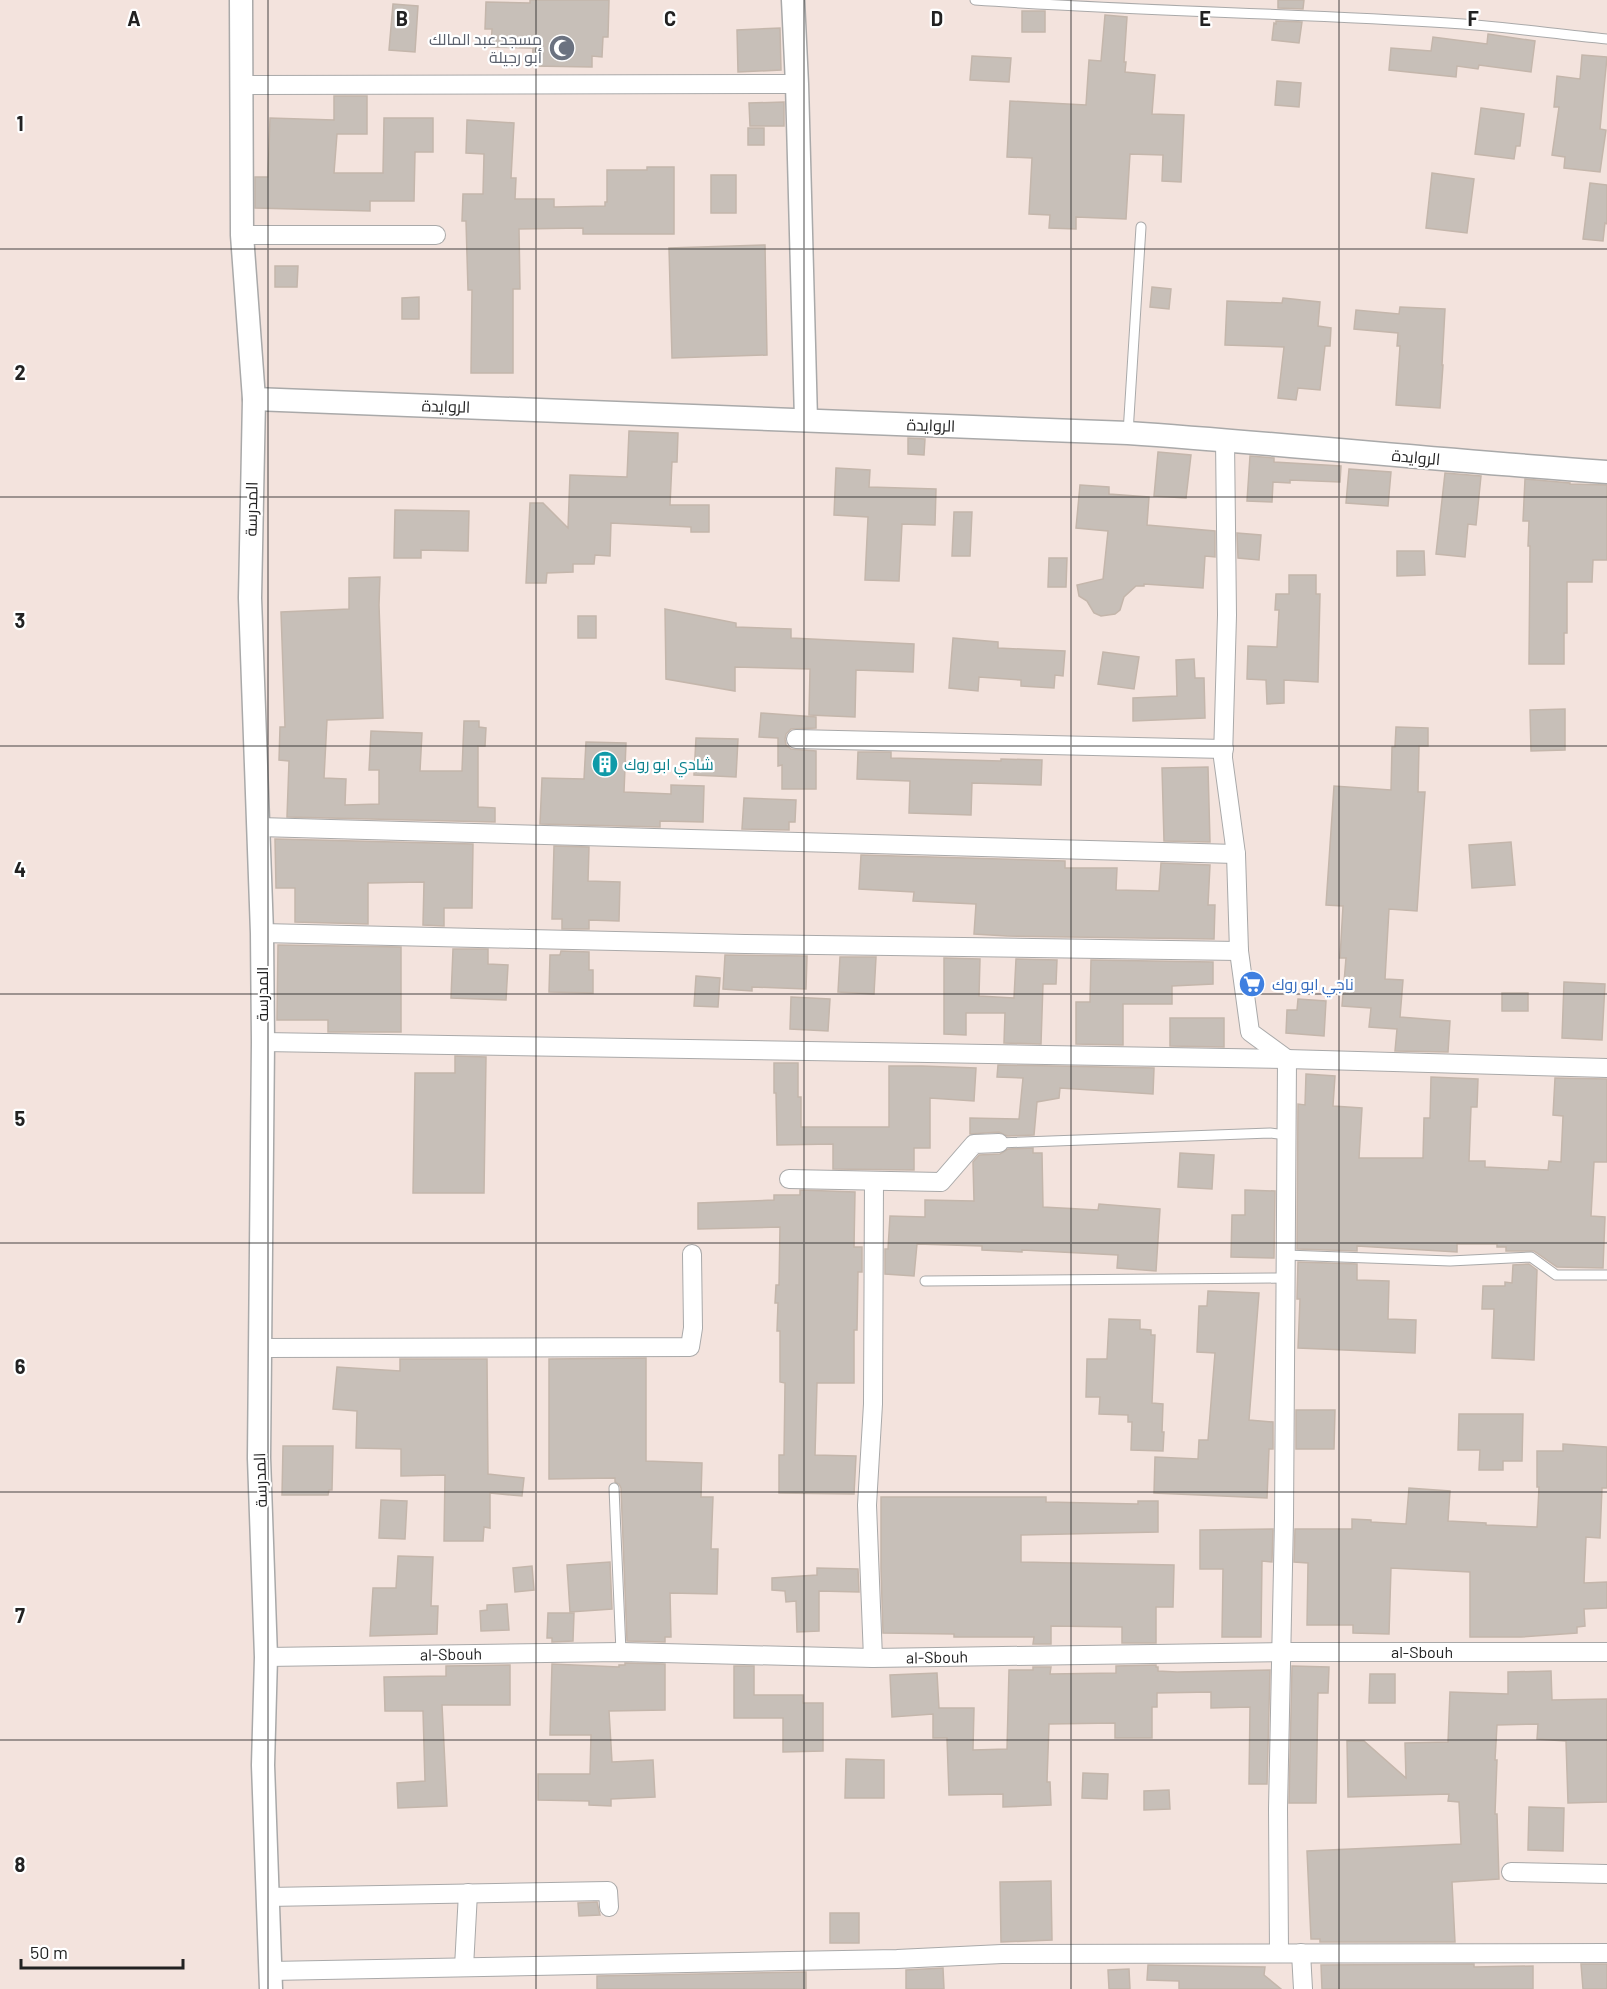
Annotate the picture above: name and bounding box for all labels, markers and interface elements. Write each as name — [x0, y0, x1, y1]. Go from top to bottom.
text: A — [127, 6, 141, 30]
text: B — [396, 6, 408, 30]
text: C — [664, 6, 676, 30]
text: D — [931, 6, 943, 30]
text: E — [1199, 6, 1211, 30]
text: F — [1467, 6, 1479, 30]
place label: مسجد عبد المالك أبو رجيلة — [429, 29, 542, 67]
mosque icon: مسجد عبد المالك أبو رجيلة — [547, 33, 577, 63]
text: 1 — [16, 111, 24, 135]
text: 2 — [14, 360, 26, 384]
street label: الروايدة — [421, 395, 471, 417]
street label: الروايدة — [906, 414, 956, 436]
street label: الروايدة — [1391, 445, 1441, 469]
street label: المدرسة — [241, 481, 261, 537]
text: 3 — [15, 608, 25, 632]
building icon: شادي ابو روك — [590, 749, 620, 779]
place label: شادي ابو روك — [624, 754, 714, 778]
text: 4 — [14, 857, 26, 881]
street label: المدرسة — [252, 967, 272, 1021]
supermarket icon: ناجي ابو روك — [1237, 969, 1267, 999]
place label: ناجي ابو روك — [1272, 974, 1354, 998]
text: 5 — [15, 1106, 26, 1130]
text: 6 — [15, 1354, 26, 1378]
street label: المدرسة — [249, 1452, 271, 1508]
text: 7 — [15, 1603, 25, 1627]
street label: al-Sbouh — [1391, 1642, 1453, 1661]
street label: al-Sbouh — [420, 1643, 482, 1664]
street label: al-Sbouh — [906, 1646, 968, 1667]
text: 8 — [15, 1852, 26, 1876]
scale bar — [21, 1932, 183, 1970]
text: 50 m — [30, 1941, 68, 1963]

